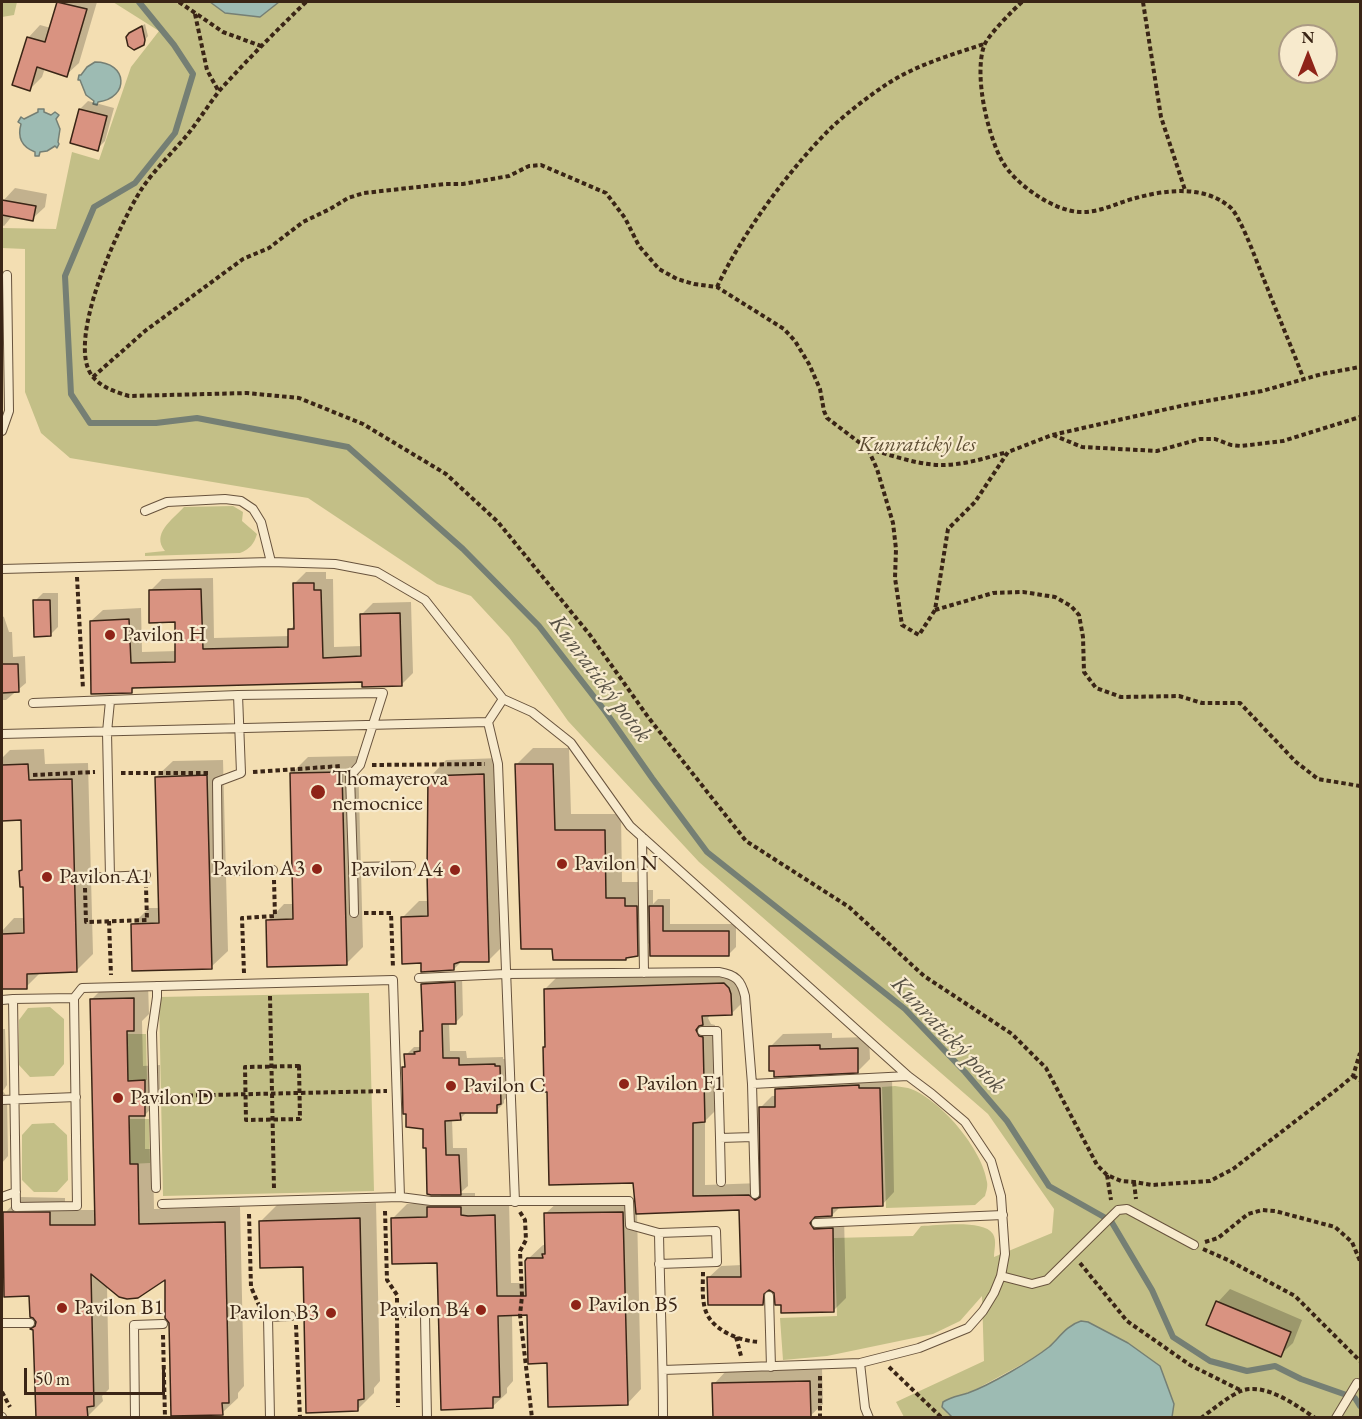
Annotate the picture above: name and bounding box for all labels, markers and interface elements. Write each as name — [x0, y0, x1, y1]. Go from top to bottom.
north arrow — [1278, 24, 1338, 84]
text: N — [1302, 27, 1314, 48]
park label: Kunratický les — [858, 432, 976, 458]
water label: Kunratický potok — [542, 609, 658, 749]
place label: Pavilon H — [122, 622, 206, 648]
marker: Pavilon H — [103, 628, 117, 642]
place label: Thomayerova nemocnice — [332, 766, 448, 818]
marker: Thomayerova nemocnice — [309, 783, 327, 801]
place label: Pavilon N — [574, 851, 658, 877]
place label: Pavilon A3 — [213, 856, 305, 882]
place label: Pavilon A4 — [351, 857, 443, 883]
marker: Pavilon N — [555, 857, 569, 871]
marker: Pavilon A3 — [310, 862, 324, 876]
marker: Pavilon A4 — [448, 863, 462, 877]
place label: Pavilon A1 — [59, 864, 151, 890]
marker: Pavilon A1 — [40, 870, 54, 884]
water label: Kunratický potok — [885, 970, 1011, 1100]
place label: Pavilon F1 — [636, 1071, 724, 1097]
place label: Pavilon C — [463, 1073, 545, 1099]
marker: Pavilon F1 — [617, 1077, 631, 1091]
marker: Pavilon C — [444, 1079, 458, 1093]
place label: Pavilon D — [130, 1085, 213, 1111]
marker: Pavilon D — [111, 1091, 125, 1105]
place label: Pavilon B5 — [588, 1292, 678, 1318]
place label: Pavilon B1 — [74, 1295, 164, 1321]
place label: Pavilon B4 — [379, 1297, 469, 1323]
marker: Pavilon B5 — [569, 1298, 583, 1312]
place label: Pavilon B3 — [229, 1300, 319, 1326]
marker: Pavilon B1 — [55, 1301, 69, 1315]
marker: Pavilon B4 — [474, 1303, 488, 1317]
marker: Pavilon B3 — [324, 1306, 338, 1320]
scale bar — [27, 1356, 168, 1394]
text: 50 m — [35, 1367, 70, 1390]

